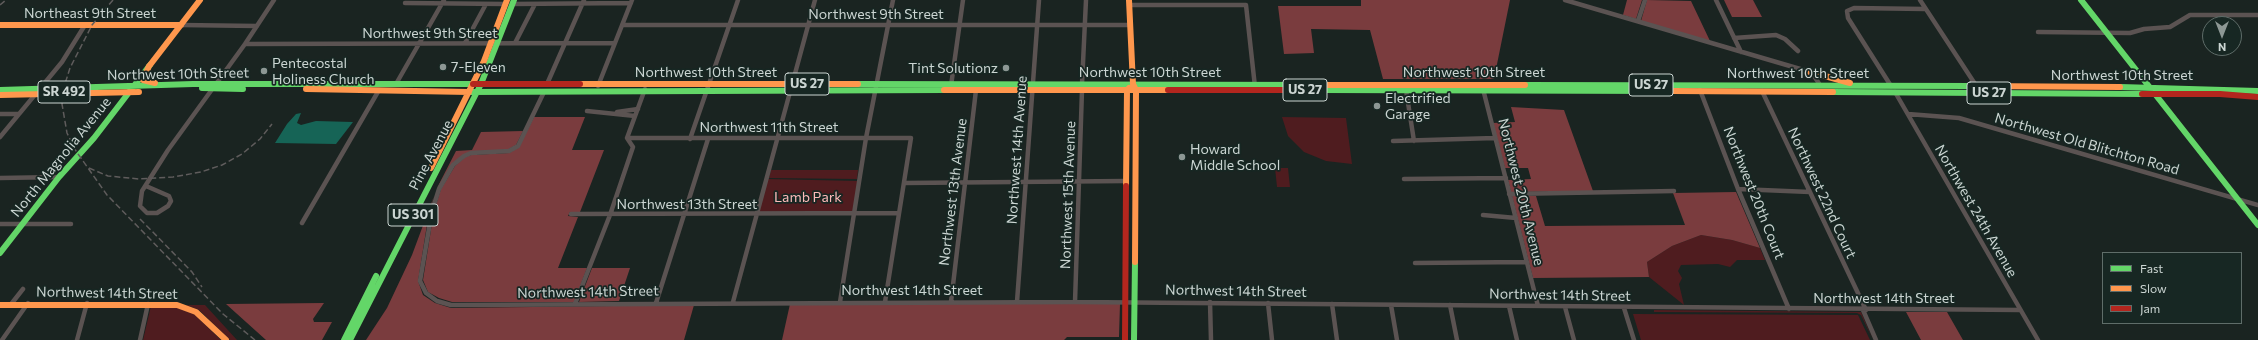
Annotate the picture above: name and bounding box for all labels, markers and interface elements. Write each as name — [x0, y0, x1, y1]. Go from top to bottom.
street label: Northeast 9th Street — [24, 5, 156, 21]
street label: Northwest 9th Street — [808, 6, 944, 22]
north arrow — [2202, 16, 2242, 56]
street label: Northwest 9th Street — [362, 25, 498, 41]
text: N — [2218, 41, 2226, 54]
place label: Pentecostal Holiness Church — [272, 55, 375, 88]
place label: 7-Eleven — [451, 59, 506, 75]
place label: Tint Solutionz — [908, 60, 998, 76]
marker: 7-Eleven — [438, 62, 448, 72]
marker: Tint Solutionz — [1001, 63, 1011, 73]
street label: Northwest 10th Street — [107, 64, 249, 84]
street label: Northwest 10th Street — [635, 64, 777, 80]
street label: Northwest 10th Street — [1079, 64, 1221, 80]
street label: Northwest 10th Street — [1403, 64, 1545, 80]
street label: Northwest 10th Street — [1727, 65, 1869, 81]
marker: Pentecostal Holiness Church — [259, 66, 269, 76]
street label: Northwest 10th Street — [2051, 67, 2193, 83]
road number: US 27 — [785, 73, 829, 95]
road number: US 27 — [1629, 74, 1673, 96]
street label: Northwest 14th Avenue — [1003, 75, 1031, 225]
road number: US 27 — [1283, 79, 1327, 101]
road number: SR 492 — [38, 81, 90, 103]
road number: US 27 — [1967, 82, 2011, 104]
place label: Electrified Garage — [1385, 90, 1451, 122]
street label: North Magnolia Avenue — [7, 94, 115, 220]
marker: Electrified Garage — [1372, 101, 1382, 111]
street label: Northwest Old Blitchton Road — [1993, 110, 2181, 178]
street label: Pine Avenue — [405, 117, 457, 193]
street label: Northwest 13th Avenue — [936, 117, 970, 267]
street label: Northwest 20th Avenue — [1495, 117, 1547, 267]
street label: Northwest 11th Street — [699, 119, 839, 135]
street label: Northwest 15th Avenue — [1057, 121, 1079, 269]
street label: Northwest 20th Court — [1720, 124, 1788, 262]
street label: Northwest 22nd Court — [1784, 125, 1860, 261]
place label: Howard Middle School — [1190, 141, 1280, 174]
street label: Northwest 24th Avenue — [1931, 142, 2021, 280]
marker: Howard Middle School — [1177, 152, 1187, 162]
park label: Lamb Park — [774, 189, 842, 205]
street label: Northwest 13th Street — [616, 196, 758, 212]
road number: US 301 — [388, 204, 438, 226]
legend — [2102, 252, 2242, 324]
text: Fast — [2140, 261, 2163, 275]
street label: Northwest 14th Street — [1165, 281, 1307, 301]
text: Slow — [2140, 281, 2167, 295]
street label: Northwest 14th Street — [517, 282, 659, 302]
street label: Northwest 14th Street — [841, 282, 983, 298]
street label: Northwest 14th Street — [36, 283, 178, 303]
street label: Northwest 14th Street — [1489, 285, 1631, 305]
street label: Northwest 14th Street — [1813, 290, 1955, 306]
text: Jam — [2140, 301, 2160, 315]

